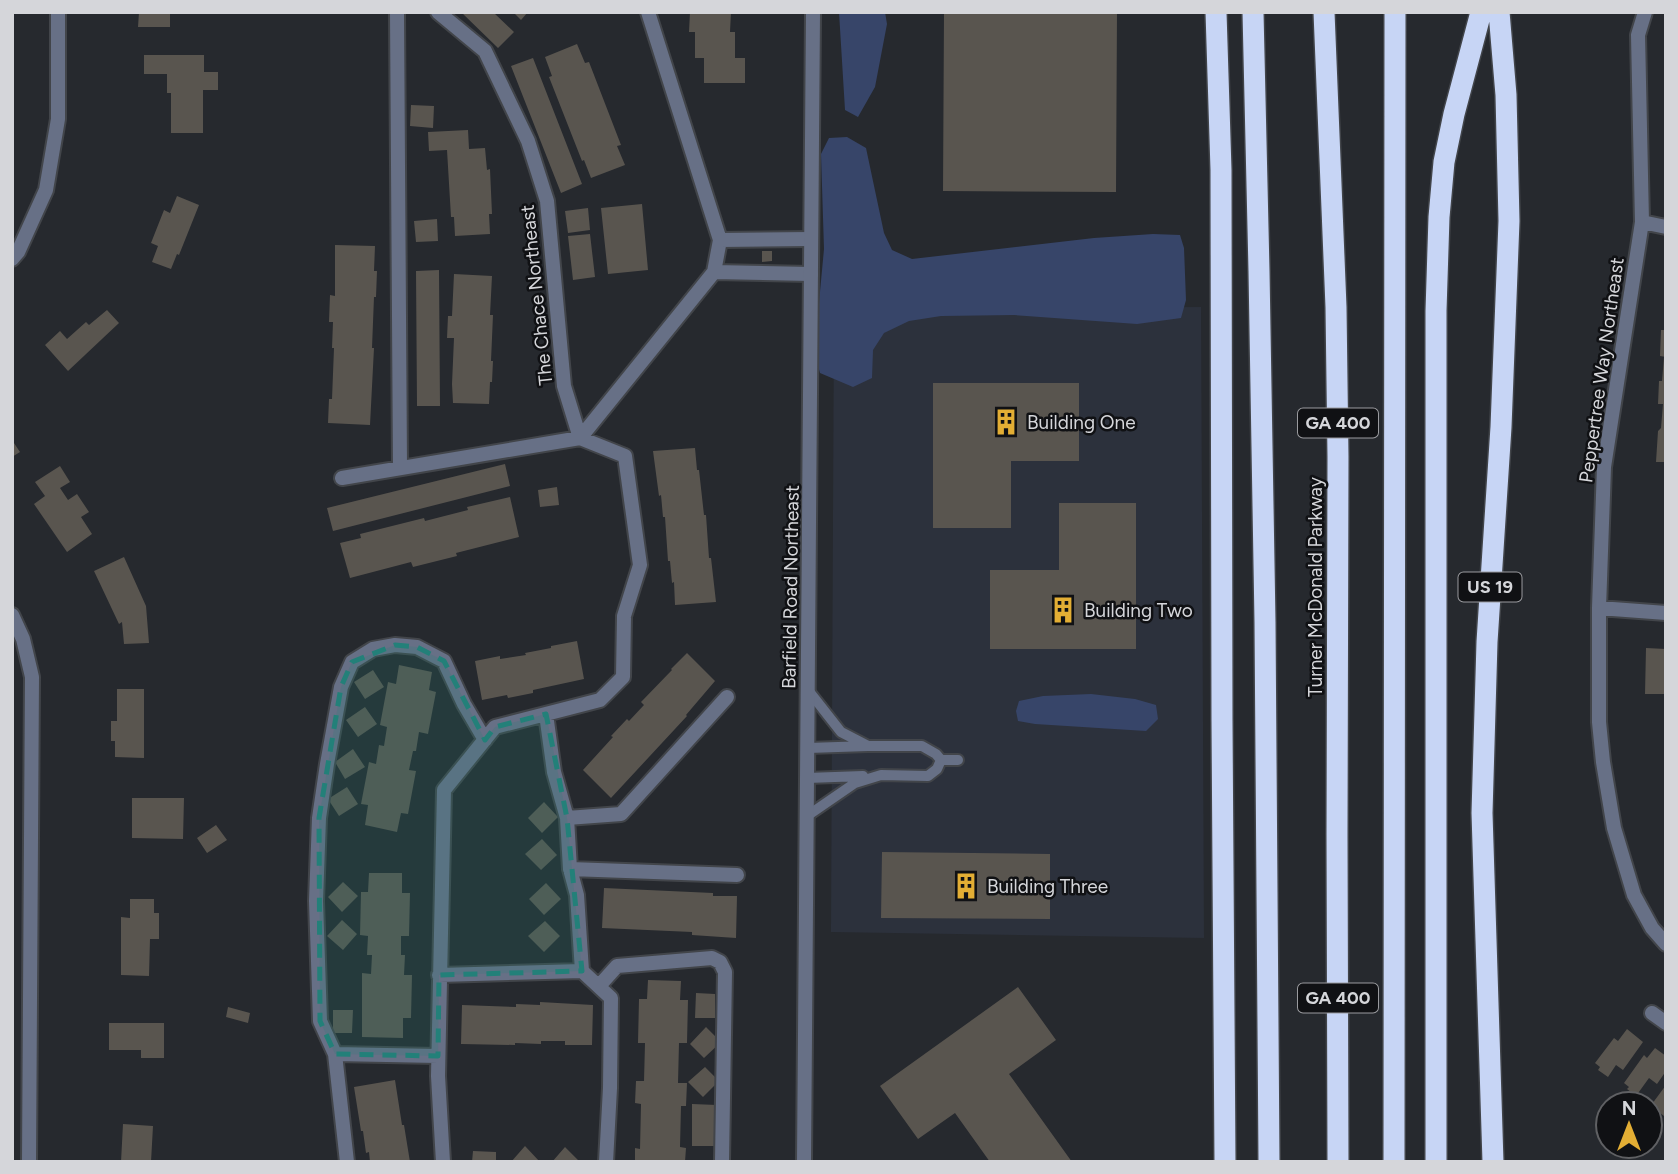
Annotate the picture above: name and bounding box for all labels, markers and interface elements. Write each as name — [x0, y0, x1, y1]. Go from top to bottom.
street label: The Chace Northeast — [516, 203, 557, 386]
street label: Peppertree Way Northeast — [1574, 256, 1629, 484]
building icon: Building One — [991, 407, 1021, 437]
road number: GA 400 — [1298, 408, 1378, 438]
place label: Building One — [1027, 411, 1136, 434]
street label: Turner McDonald Parkway — [1304, 477, 1327, 697]
street label: Barfield Road Northeast — [777, 485, 804, 689]
road number: US 19 — [1458, 572, 1522, 602]
building icon: Building Two — [1048, 595, 1078, 625]
place label: Building Two — [1084, 599, 1193, 622]
building icon: Building Three — [951, 871, 981, 901]
place label: Building Three — [987, 875, 1108, 898]
road number: GA 400 — [1298, 984, 1378, 1013]
north arrow — [1594, 1090, 1664, 1160]
text: N — [1622, 1097, 1636, 1120]

